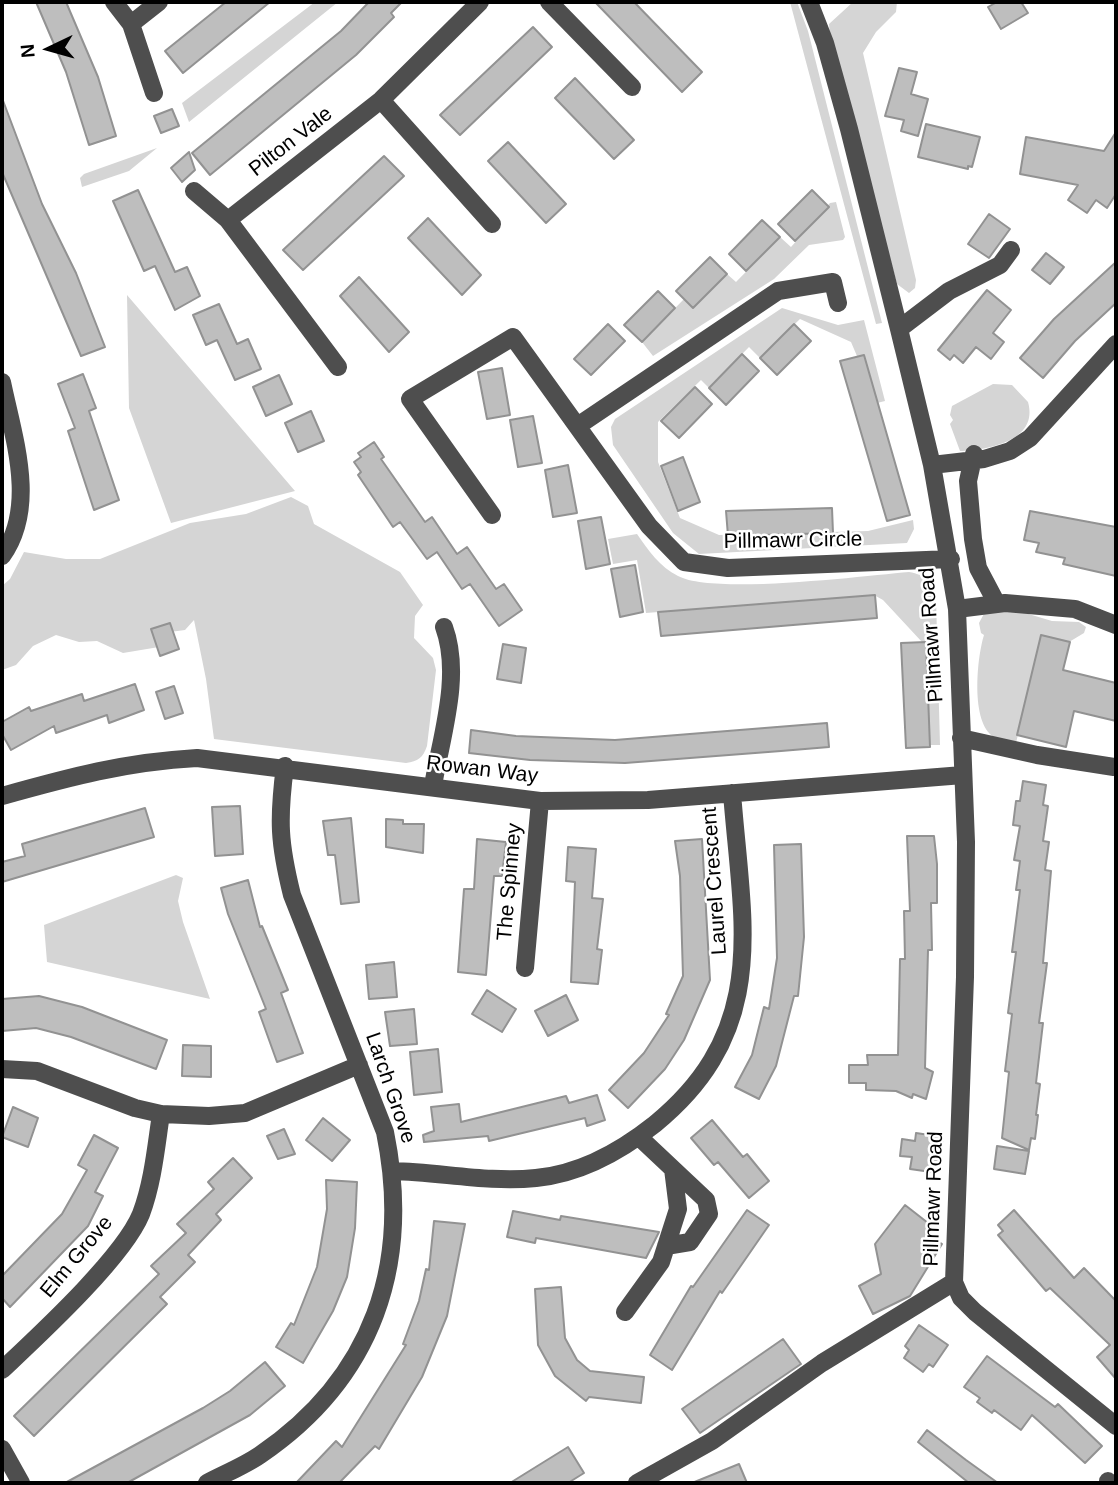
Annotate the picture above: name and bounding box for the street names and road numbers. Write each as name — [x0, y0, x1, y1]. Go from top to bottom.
street label: Pilton Vale — [244, 102, 338, 182]
street label: Pillmawr Circle — [723, 527, 863, 555]
street label: Pillmawr Road — [915, 567, 949, 703]
street label: Rowan Way — [425, 751, 539, 789]
street label: Laurel Crescent — [697, 806, 733, 956]
street label: The Spinney — [492, 822, 528, 942]
street label: Larch Grove — [359, 1029, 421, 1147]
street label: Pillmawr Road — [919, 1131, 949, 1267]
street label: Elm Grove — [35, 1211, 119, 1303]

